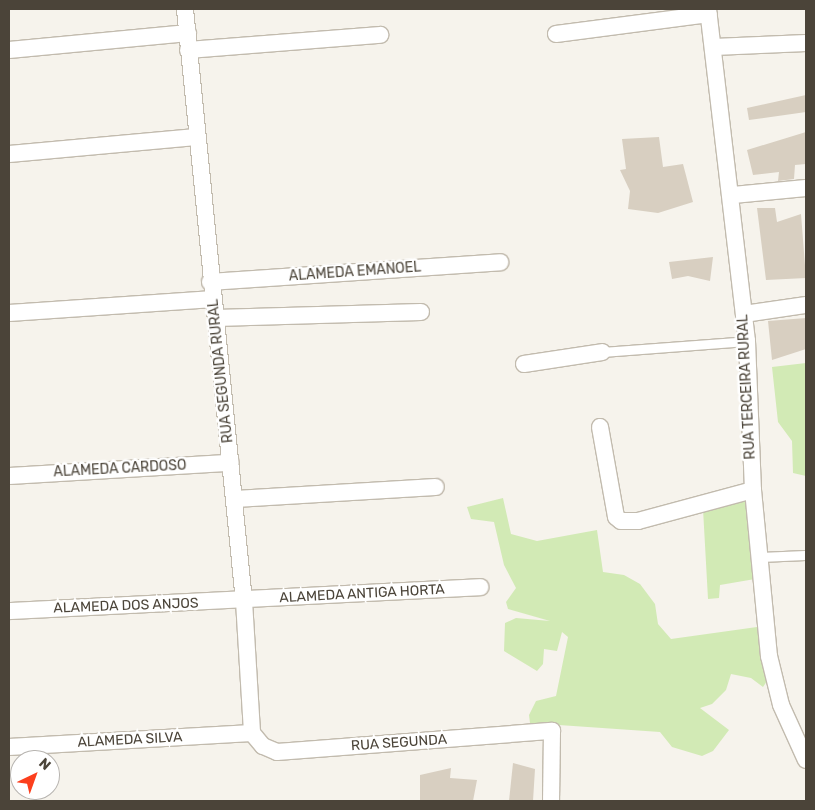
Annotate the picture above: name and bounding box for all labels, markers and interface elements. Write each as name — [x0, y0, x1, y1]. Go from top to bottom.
street label: ALAMEDA EMANOEL — [288, 259, 422, 285]
street label: RUA SEGUNDA RURAL — [205, 298, 237, 444]
street label: RUA TERCEIRA RURAL — [735, 313, 759, 461]
street label: ALAMEDA CARDOSO — [53, 457, 187, 481]
street label: ALAMEDA ANTIGA HORTA — [278, 581, 446, 607]
street label: ALAMEDA DOS ANJOS — [53, 595, 199, 617]
street label: ALAMEDA SILVA — [77, 729, 183, 751]
street label: RUA SEGUNDA — [350, 731, 448, 755]
north arrow — [10, 750, 60, 800]
text: N — [35, 755, 54, 774]

